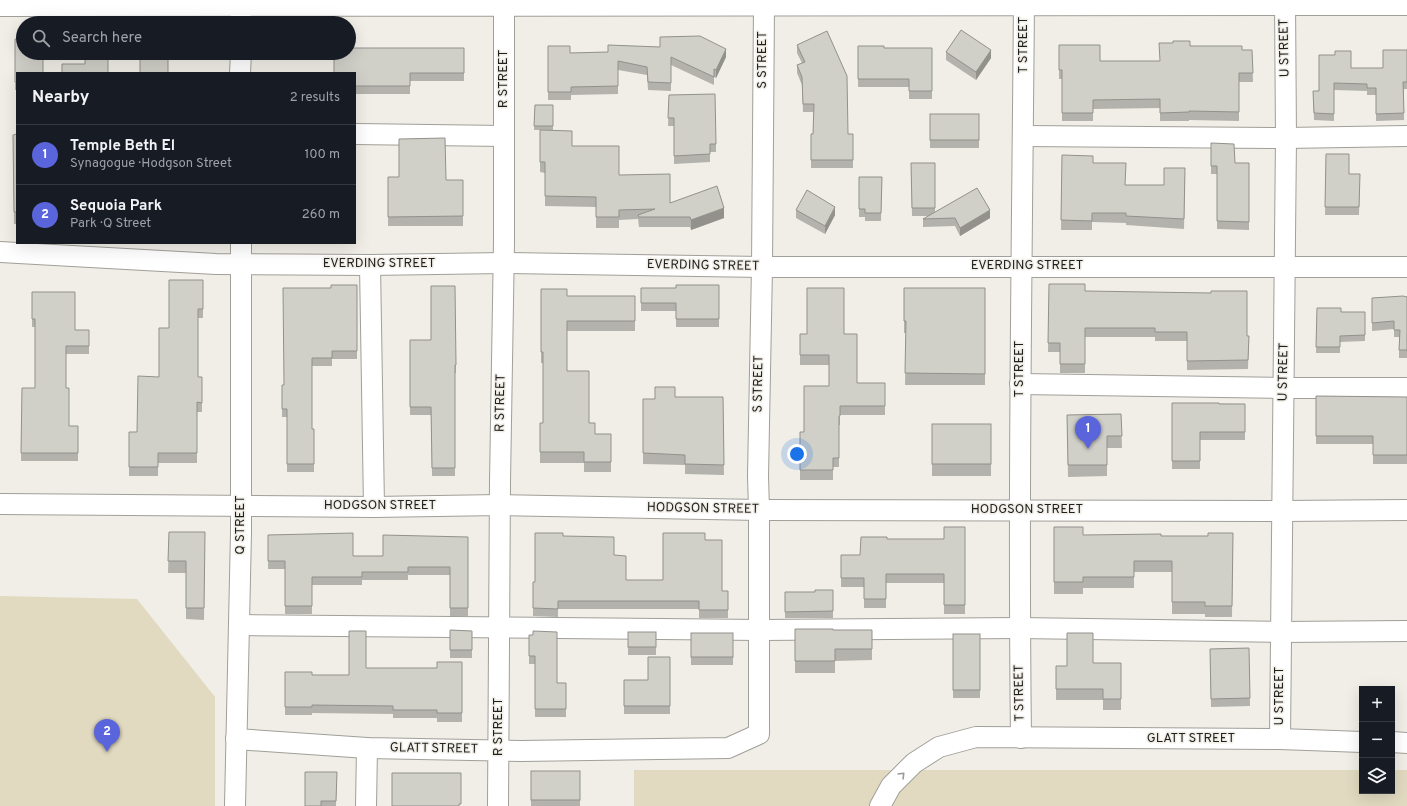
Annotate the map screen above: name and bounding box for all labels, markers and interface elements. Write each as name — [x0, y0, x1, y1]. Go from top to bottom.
search box — [16, 16, 356, 60]
street label: T STREET — [1016, 17, 1032, 73]
street label: U STREET — [1276, 18, 1294, 78]
icon: search — [30, 27, 52, 49]
text: Search here — [62, 29, 142, 48]
street label: S STREET — [755, 31, 771, 89]
street label: R STREET — [496, 50, 512, 108]
text: Nearby — [32, 87, 89, 109]
text: 2 results — [290, 90, 340, 106]
text: Temple Beth El — [70, 137, 175, 156]
text: 1 — [42, 147, 48, 163]
text: 100 m — [304, 147, 340, 163]
text: Synagogue · Hodgson Street — [70, 156, 232, 172]
text: Sequoia Park — [70, 197, 162, 216]
text: 2 — [41, 207, 49, 223]
text: 260 m — [302, 207, 340, 223]
text: Park · Q Street — [70, 216, 151, 232]
street label: EVERDING STREET — [323, 256, 435, 272]
street label: EVERDING STREET — [647, 257, 759, 275]
street label: EVERDING STREET — [971, 258, 1083, 274]
street label: T STREET — [1012, 341, 1028, 397]
street label: U STREET — [1275, 342, 1293, 402]
street label: S STREET — [750, 355, 768, 413]
street label: R STREET — [492, 374, 510, 432]
pin: 1 — [1075, 416, 1101, 449]
your location — [787, 444, 807, 464]
street label: Q STREET — [233, 495, 249, 555]
street label: HODGSON STREET — [324, 498, 436, 514]
street label: HODGSON STREET — [647, 500, 759, 518]
street label: HODGSON STREET — [971, 502, 1083, 518]
street label: T STREET — [1012, 664, 1028, 722]
street label: U STREET — [1272, 667, 1288, 725]
map controls — [1359, 686, 1395, 794]
button: + — [1359, 686, 1395, 722]
street label: R STREET — [491, 698, 507, 756]
pin: 2 — [94, 719, 120, 752]
button: − — [1359, 722, 1395, 758]
street label: GLATT STREET — [1147, 731, 1235, 747]
street label: GLATT STREET — [390, 740, 478, 758]
button: layers — [1359, 758, 1395, 794]
one-way arrow — [897, 772, 905, 780]

